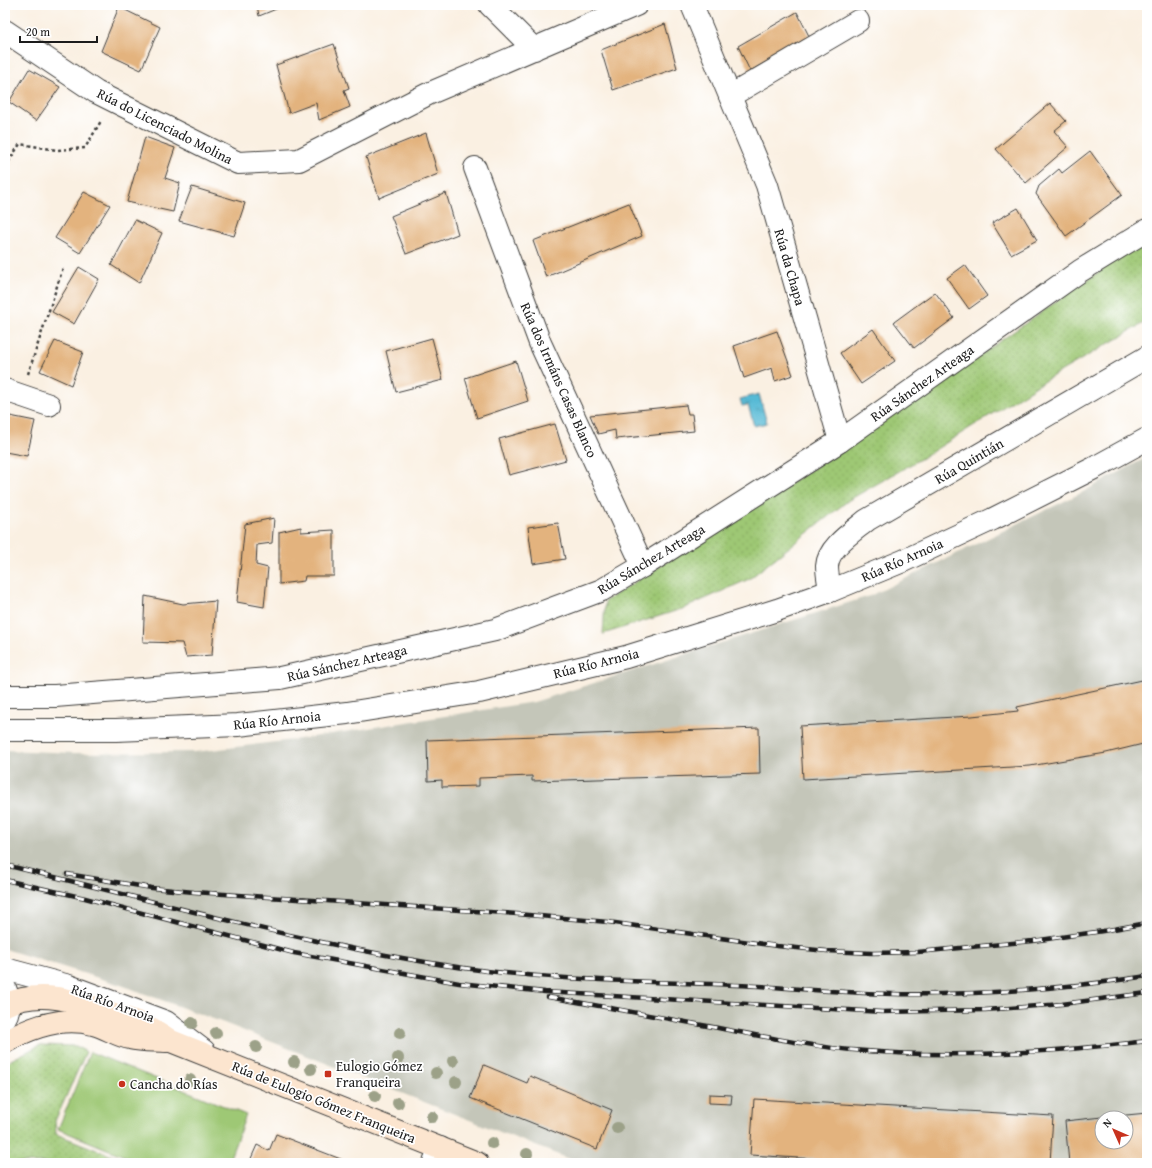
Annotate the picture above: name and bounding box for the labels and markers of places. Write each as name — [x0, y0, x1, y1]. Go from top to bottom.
place label: Eulogio Gómez Franqueira — [336, 1056, 422, 1092]
marker: Eulogio Gómez Franqueira — [323, 1069, 333, 1079]
place label: Cancha do Rías — [130, 1074, 218, 1094]
marker: Cancha do Rías — [117, 1079, 127, 1089]

